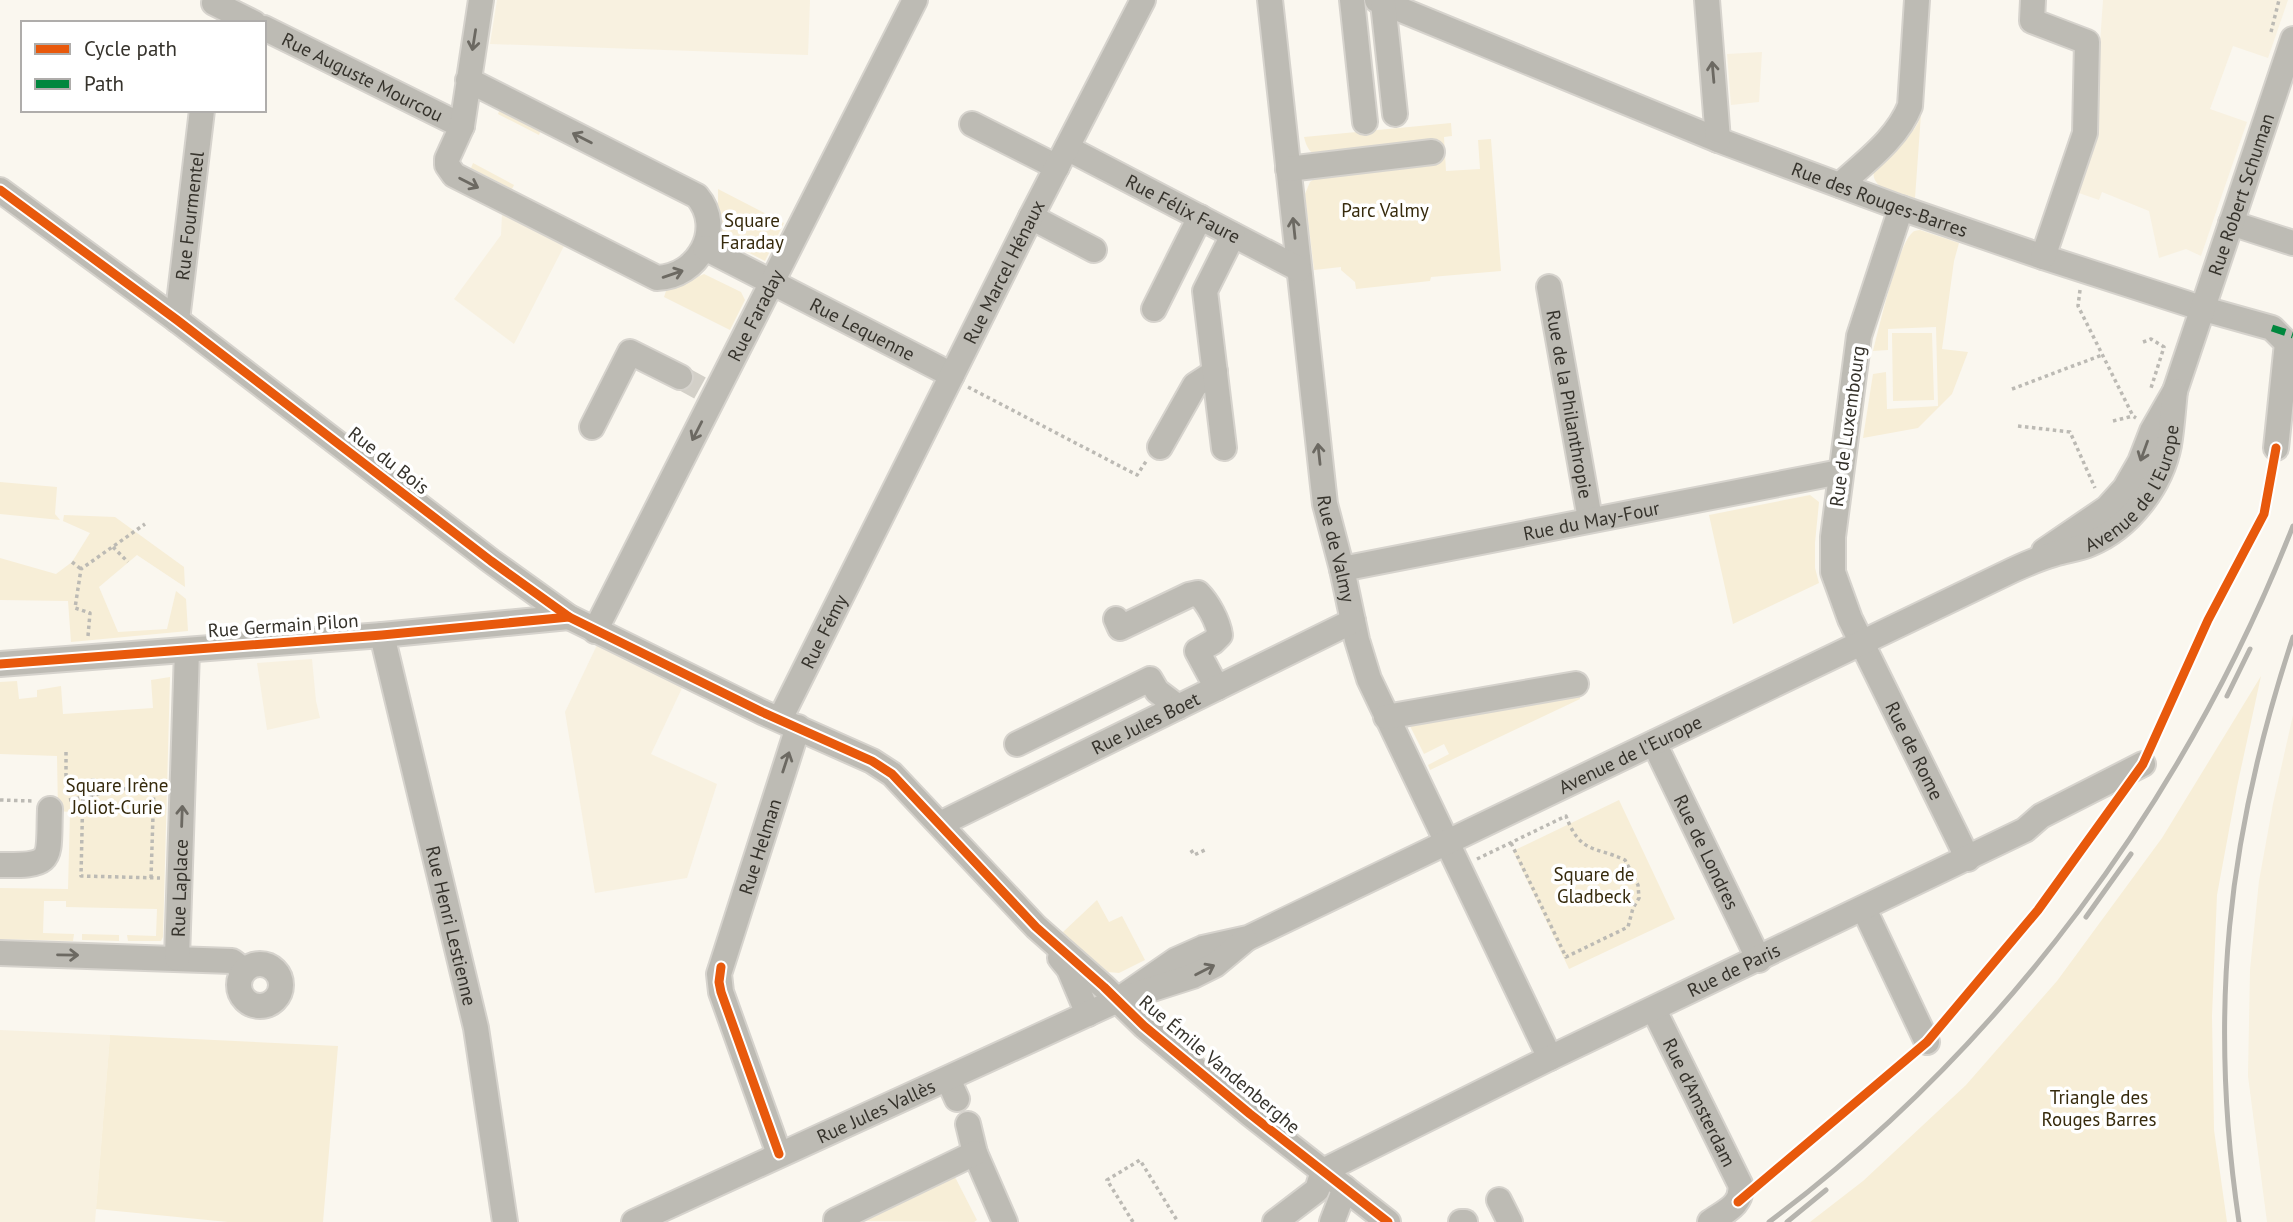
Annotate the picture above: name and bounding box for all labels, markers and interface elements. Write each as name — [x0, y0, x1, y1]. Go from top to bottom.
legend — [21, 21, 266, 112]
street label: Rue Auguste Mourcou — [278, 27, 447, 127]
one-way arrow — [468, 28, 481, 51]
text: Cycle path — [84, 35, 177, 62]
one-way arrow — [1706, 61, 1719, 84]
text: Path — [84, 70, 124, 97]
street label: Rue Robert Schuman — [2203, 110, 2279, 279]
one-way arrow — [572, 130, 593, 144]
street label: Rue Fourmentel — [170, 149, 209, 282]
street label: Rue des Rouges-Barres — [1788, 156, 1971, 242]
street label: Rue Félix Faure — [1122, 169, 1245, 248]
one-way arrow — [458, 176, 479, 190]
street label: Rue Marcel Hénaux — [958, 196, 1050, 348]
park label: Parc Valmy — [1341, 198, 1429, 222]
park label: Square Faraday — [720, 208, 784, 254]
one-way arrow — [1288, 217, 1301, 240]
street label: Rue Faraday — [722, 265, 788, 365]
one-way arrow — [661, 267, 683, 279]
street label: Rue Lequenne — [806, 292, 919, 366]
street label: Rue de la Philanthropie — [1541, 308, 1598, 500]
street label: Rue de Luxembourg — [1824, 344, 1870, 508]
one-way arrow — [690, 420, 704, 440]
street label: Rue du Bois — [344, 421, 434, 499]
street label: Avenue de l'Europe — [2081, 423, 2184, 557]
one-way arrow — [2137, 440, 2149, 462]
one-way arrow — [1313, 444, 1326, 466]
street label: Rue de Valmy — [1312, 494, 1361, 605]
street label: Rue du May-Four — [1521, 495, 1662, 545]
street label: Rue Fémy — [795, 590, 852, 672]
street label: Rue Germain Pilon — [207, 608, 359, 642]
street label: Rue Jules Boet — [1087, 686, 1204, 760]
street label: Rue de Rome — [1880, 697, 1949, 804]
street label: Avenue de l'Europe — [1554, 710, 1706, 799]
one-way arrow — [781, 752, 794, 774]
park label: Square Irène Joliot-Curie — [66, 773, 168, 819]
street label: Rue de Londres — [1669, 791, 1745, 913]
street label: Rue Helman — [733, 796, 786, 898]
one-way arrow — [175, 805, 188, 828]
street label: Rue Laplace — [166, 839, 193, 937]
street label: Rue Henri Lestienne — [421, 843, 482, 1008]
park label: Square de Gladbeck — [1553, 862, 1635, 908]
street label: Rue de Paris — [1683, 937, 1784, 1002]
one-way arrow — [56, 949, 79, 962]
one-way arrow — [1194, 962, 1215, 976]
street label: Rue Émile Vandenberghe — [1135, 990, 1305, 1138]
street label: Rue d'Amsterdam — [1658, 1034, 1741, 1170]
street label: Rue Jules Vallès — [813, 1074, 939, 1149]
park label: Triangle des Rouges Barres — [2042, 1085, 2156, 1131]

